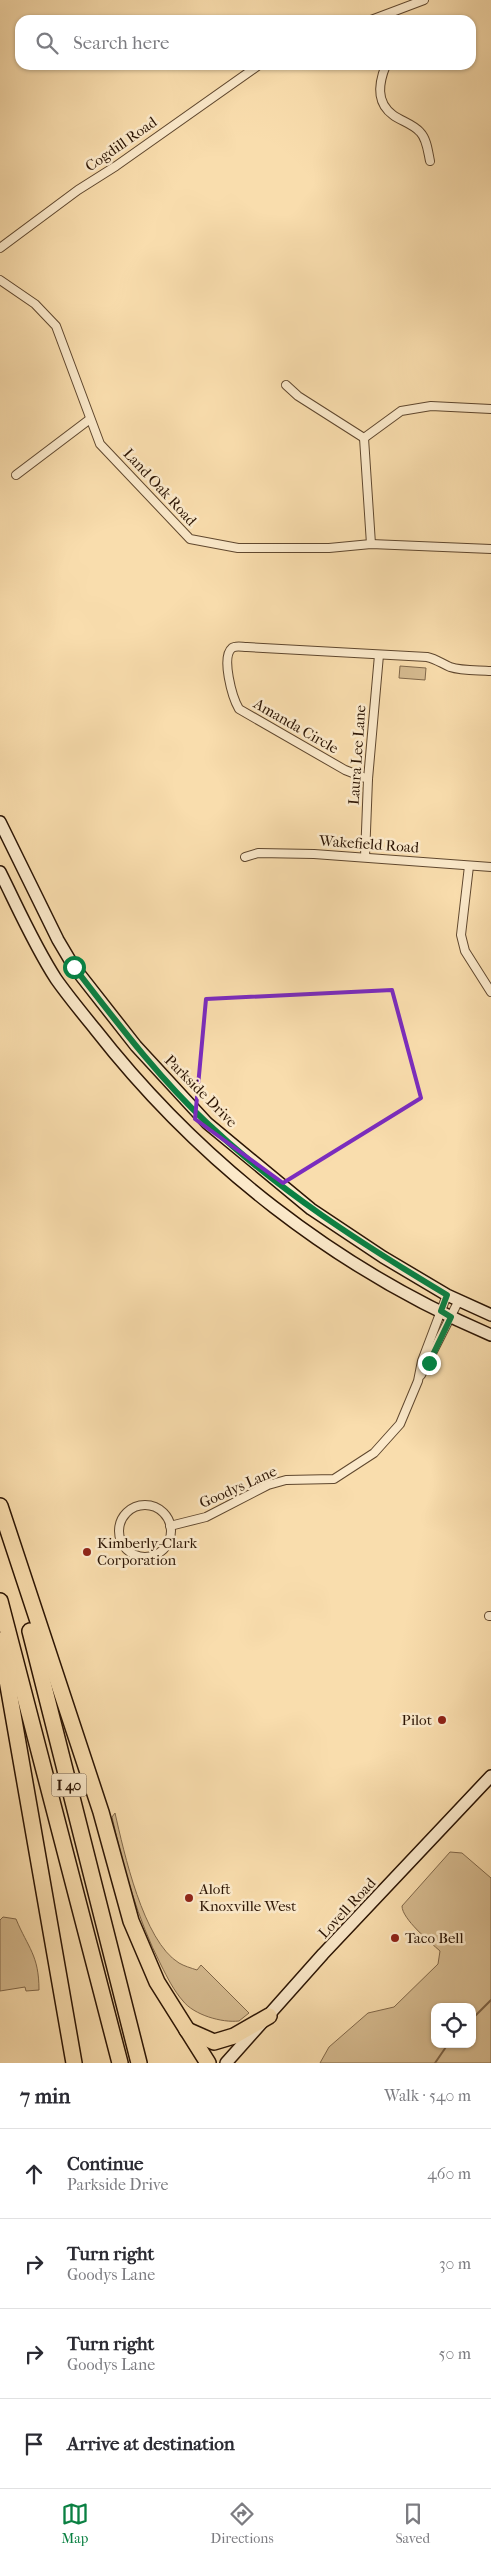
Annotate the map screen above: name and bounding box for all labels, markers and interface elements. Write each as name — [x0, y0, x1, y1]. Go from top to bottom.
search box — [15, 15, 476, 70]
icon: search — [33, 29, 61, 57]
text: Search here — [73, 32, 169, 54]
street label: Cogdill Road — [82, 112, 161, 175]
street label: Land Oak Road — [120, 445, 201, 530]
street label: Amanda Circle — [250, 694, 342, 758]
street label: Laura Lee Lane — [345, 704, 370, 806]
street label: Wakefield Road — [317, 831, 420, 857]
route start — [63, 956, 86, 979]
street label: Parkside Drive — [161, 1051, 241, 1131]
route end — [418, 1352, 441, 1375]
street label: Goodys Lane — [197, 1462, 280, 1512]
place label: Kimberly-Clark Corporation — [97, 1534, 197, 1569]
marker: Kimberly-Clark Corporation — [81, 1546, 93, 1558]
place label: Pilot — [402, 1711, 433, 1729]
marker: Pilot — [436, 1714, 448, 1726]
road number: I 40 — [52, 1774, 86, 1796]
street label: Lovell Road — [315, 1873, 380, 1942]
place label: Aloft Knoxville West — [198, 1880, 297, 1915]
marker: Aloft Knoxville West — [183, 1892, 195, 1904]
place label: Taco Bell — [405, 1929, 464, 1947]
marker: Taco Bell — [389, 1932, 401, 1944]
map controls — [431, 2003, 476, 2048]
button: locate — [431, 2003, 476, 2048]
text: 7 min — [20, 2084, 71, 2108]
text: Walk · 540 m — [384, 2086, 471, 2105]
text: Continue — [67, 2153, 143, 2175]
icon: ahead — [20, 2160, 48, 2188]
text: 460 m — [427, 2164, 471, 2183]
text: Parkside Drive — [67, 2175, 168, 2194]
text: Turn right — [67, 2243, 154, 2265]
icon: right — [20, 2250, 48, 2278]
text: 30 m — [439, 2254, 471, 2273]
text: Goodys Lane — [67, 2265, 155, 2284]
text: Turn right — [67, 2333, 154, 2355]
icon: right — [20, 2340, 48, 2368]
text: 50 m — [439, 2344, 471, 2363]
text: Goodys Lane — [67, 2355, 155, 2374]
icon: arrive — [20, 2430, 48, 2458]
text: Arrive at destination — [67, 2433, 235, 2455]
tab: Map — [61, 2500, 89, 2547]
tab: Directions — [211, 2500, 274, 2547]
tab: Saved — [395, 2500, 430, 2547]

